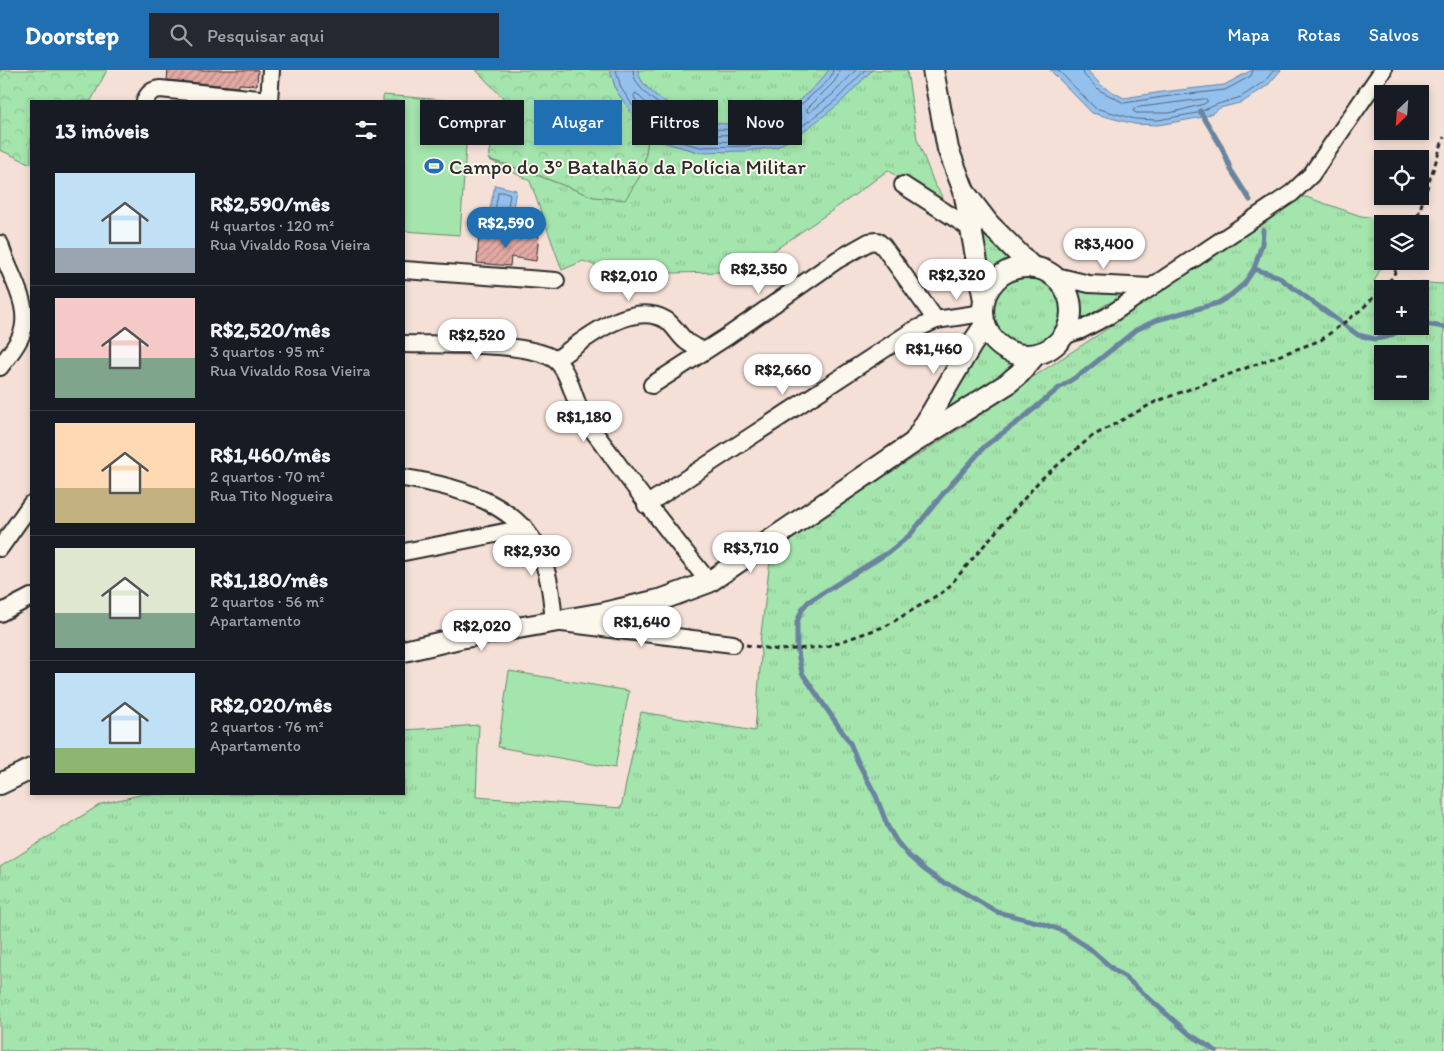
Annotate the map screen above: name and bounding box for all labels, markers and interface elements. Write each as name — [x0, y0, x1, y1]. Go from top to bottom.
search box — [149, 13, 499, 58]
text: Doorstep — [25, 21, 119, 50]
icon: search — [167, 21, 195, 49]
text: Pesquisar aqui — [207, 24, 324, 47]
text: Mapa — [1227, 24, 1269, 46]
text: Rotas — [1297, 24, 1341, 46]
text: Salvos — [1369, 24, 1419, 46]
north arrow — [1374, 85, 1429, 140]
map controls — [1374, 85, 1429, 400]
chip: Comprar — [420, 100, 524, 145]
chip: Alugar — [534, 100, 622, 145]
chip: Filtros — [632, 100, 718, 145]
chip: Novo — [728, 100, 802, 145]
icon: filters — [352, 116, 380, 144]
text: 13 imóveis — [55, 118, 149, 143]
button: locate — [1374, 150, 1429, 205]
place label: Campo do 3º Batalhão da Polícia Militar — [449, 154, 806, 179]
sports icon: Campo do 3º Batalhão da Polícia Militar — [423, 155, 445, 177]
text: R$2,590/mês — [210, 191, 330, 216]
icon: home — [95, 193, 155, 253]
pin: R$2,590 — [460, 206, 552, 249]
text: R$2,590 — [478, 213, 534, 232]
button: layers — [1374, 215, 1429, 270]
text: 4 quartos · 120 m² — [210, 216, 334, 235]
pin: R$3,400 — [1058, 228, 1150, 270]
text: R$3,400 — [1074, 234, 1134, 253]
text: Rua Vivaldo Rosa Vieira — [210, 235, 371, 254]
pin: R$2,350 — [713, 252, 805, 295]
pin: R$2,320 — [911, 258, 1003, 301]
text: R$2,350 — [731, 259, 787, 278]
pin: R$2,010 — [583, 260, 675, 302]
text: R$2,320 — [929, 265, 985, 284]
text: R$2,010 — [600, 266, 658, 285]
button: + — [1374, 280, 1429, 335]
text: R$2,520/mês — [210, 317, 330, 342]
icon: home — [95, 318, 155, 378]
pin: R$2,520 — [431, 318, 523, 361]
text: R$2,520 — [449, 325, 505, 344]
pin: R$1,460 — [888, 332, 980, 375]
text: R$1,460 — [906, 339, 962, 358]
text: 3 quartos · 95 m² — [210, 342, 324, 361]
button: − — [1374, 345, 1429, 400]
pin: R$2,660 — [737, 354, 829, 396]
text: R$2,660 — [755, 360, 811, 379]
text: Rua Vivaldo Rosa Vieira — [210, 361, 371, 380]
pin: R$1,180 — [538, 400, 630, 443]
text: R$1,180 — [556, 407, 612, 426]
text: R$1,460/mês — [210, 442, 331, 467]
icon: home — [95, 443, 155, 503]
text: 2 quartos · 70 m² — [210, 467, 325, 486]
text: Rua Tito Nogueira — [210, 486, 333, 505]
pin: R$3,710 — [705, 532, 797, 574]
pin: R$2,930 — [486, 534, 578, 577]
text: R$3,710 — [723, 538, 779, 557]
text: R$2,930 — [504, 541, 560, 560]
text: R$1,180/mês — [210, 567, 328, 592]
icon: home — [95, 568, 155, 628]
text: 2 quartos · 56 m² — [210, 592, 324, 611]
pin: R$1,640 — [596, 606, 688, 648]
pin: R$2,020 — [436, 610, 528, 652]
text: Apartamento — [210, 611, 301, 630]
text: R$1,640 — [614, 612, 670, 631]
text: R$2,020 — [453, 616, 511, 635]
text: R$2,020/mês — [210, 692, 332, 717]
icon: home — [95, 693, 155, 753]
text: 2 quartos · 76 m² — [210, 717, 324, 736]
text: Apartamento — [210, 736, 301, 755]

